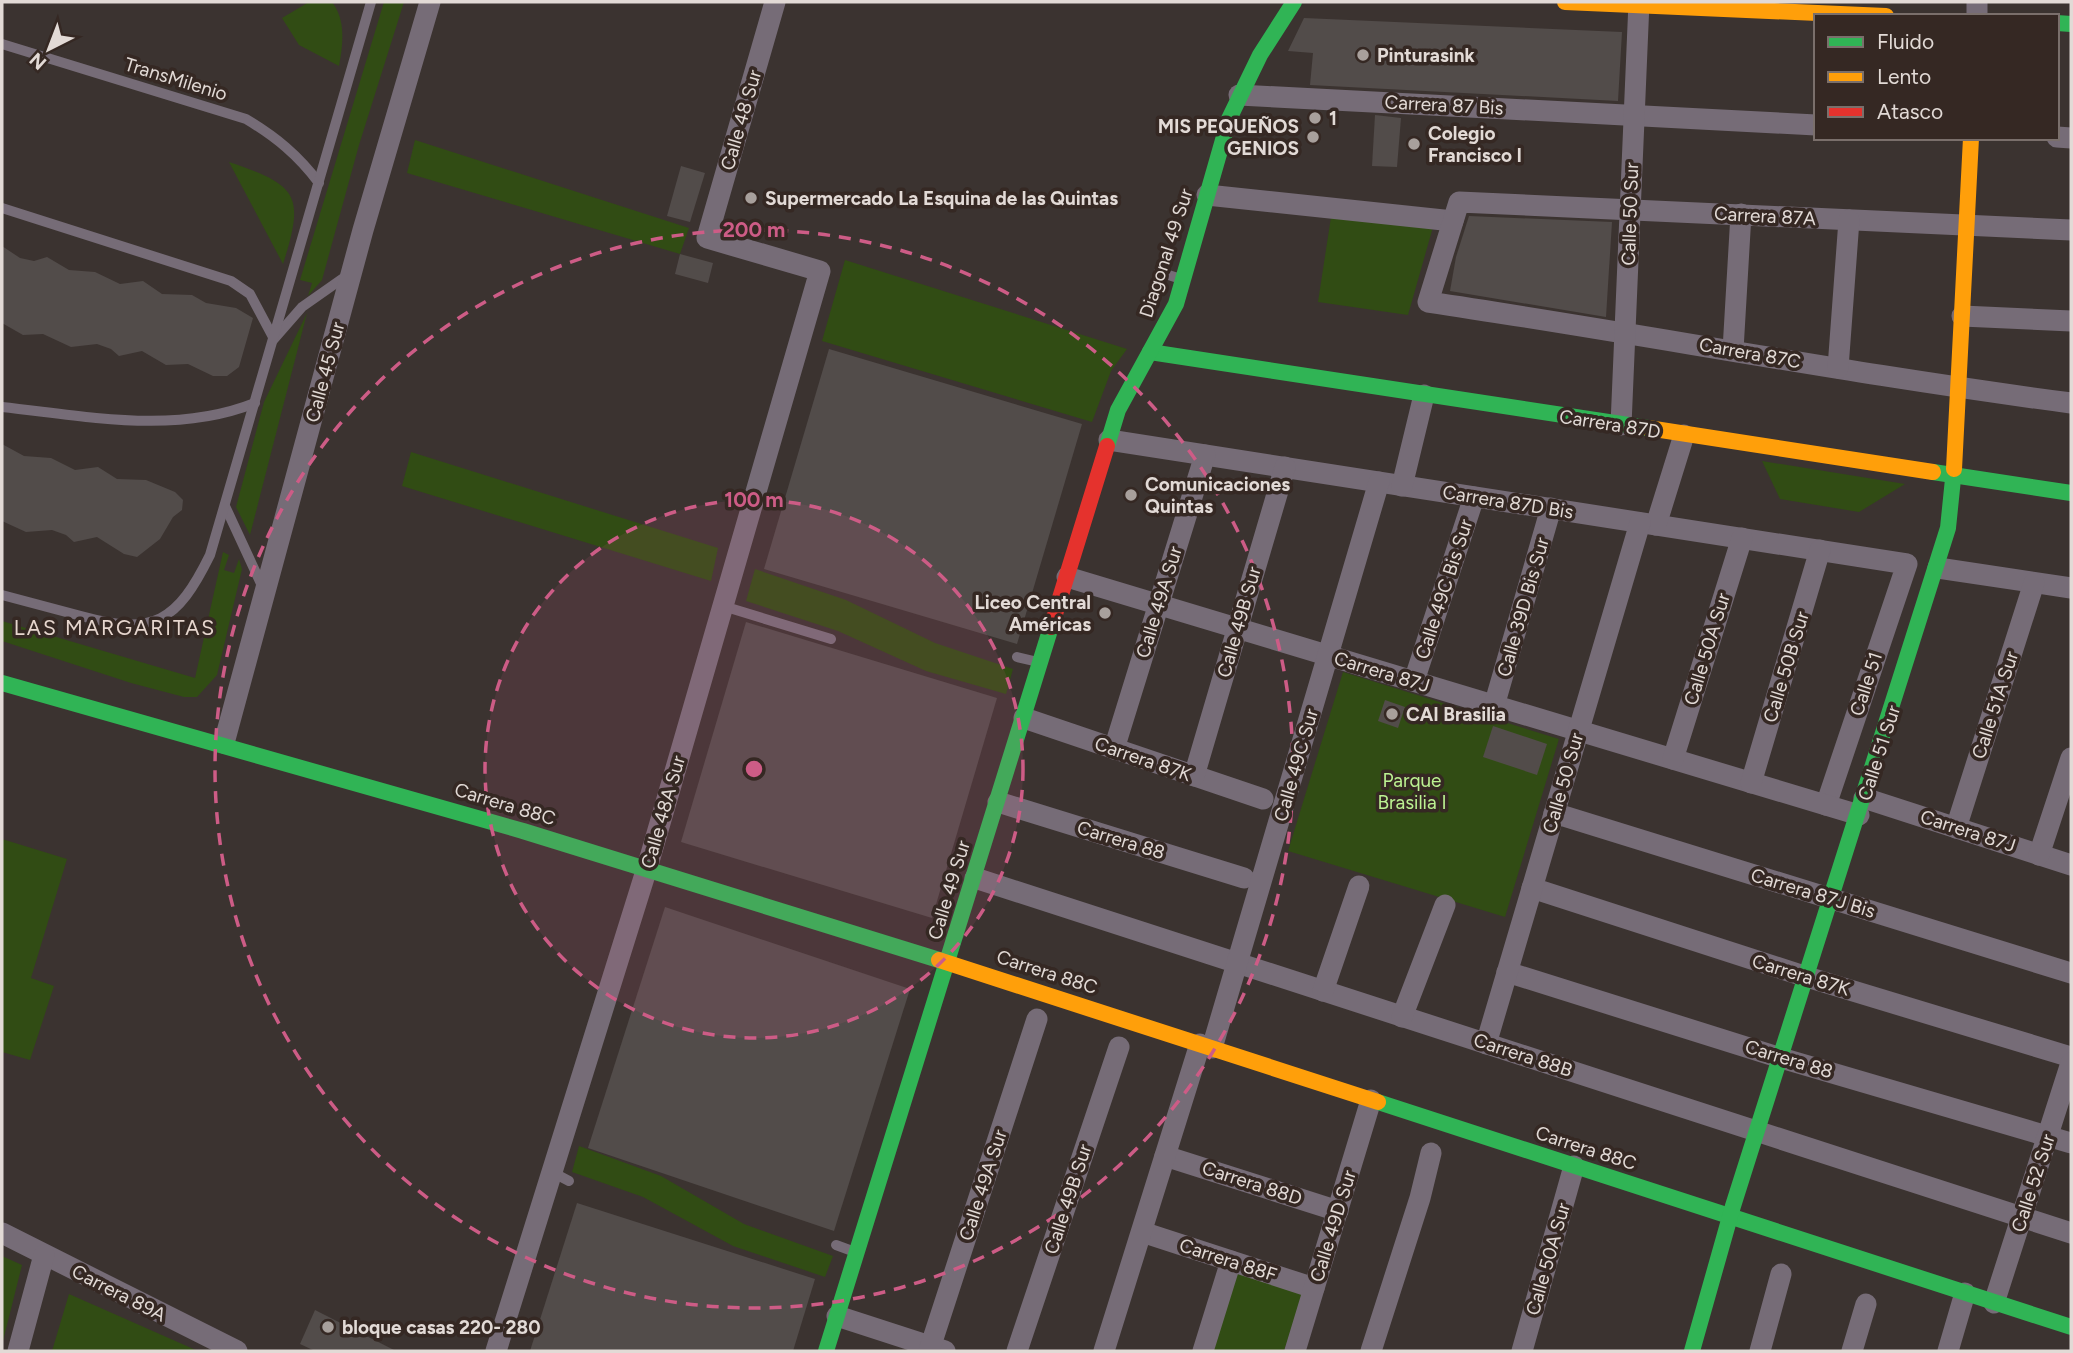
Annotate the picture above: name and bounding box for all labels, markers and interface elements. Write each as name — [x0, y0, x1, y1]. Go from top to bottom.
north arrow — [14, 14, 84, 84]
legend — [1814, 14, 2059, 140]
text: Fluido — [1877, 29, 1934, 54]
place label: Pinturasink — [1377, 44, 1476, 67]
marker: Pinturasink — [1355, 47, 1371, 63]
text: N — [25, 48, 51, 75]
street label: TransMilenio — [122, 52, 230, 106]
text: Lento — [1877, 64, 1931, 89]
street label: Calle 48 Sur — [716, 66, 766, 173]
street label: Carrera 87 Bis — [1384, 90, 1504, 120]
text: Atasco — [1877, 99, 1943, 124]
place label: 1 — [1329, 107, 1337, 130]
marker: 1 — [1307, 110, 1323, 126]
place label: MIS PEQUEÑOS GENIOS — [1158, 115, 1299, 160]
place label: Colegio Francisco I — [1428, 122, 1522, 167]
marker: MIS PEQUEÑOS GENIOS — [1305, 129, 1321, 145]
marker: Colegio Francisco I — [1406, 136, 1422, 152]
street label: Calle 50 Sur — [1617, 161, 1643, 266]
street label: Diagonal 49 Sur — [1134, 185, 1198, 320]
place label: Supermercado La Esquina de las Quintas — [765, 187, 1118, 210]
marker: Supermercado La Esquina de las Quintas — [743, 190, 759, 206]
street label: Carrera 87A — [1713, 202, 1817, 230]
text: 200 m — [723, 217, 785, 242]
street label: Calle 45 Sur — [301, 319, 350, 425]
street label: Carrera 87C — [1697, 333, 1803, 373]
street label: Carrera 87D — [1558, 405, 1662, 443]
place label: Comunicaciones Quintas — [1145, 473, 1290, 518]
street label: Carrera 87D Bis — [1441, 480, 1575, 524]
text: 100 m — [724, 487, 784, 512]
marker: Comunicaciones Quintas — [1123, 487, 1139, 503]
street label: Calle 49C Bis Sur — [1411, 515, 1478, 662]
street label: Calle 39D Bis Sur — [1492, 534, 1554, 679]
street label: Calle 49A Sur — [1131, 543, 1187, 661]
street label: Calle 49B Sur — [1212, 563, 1266, 680]
street label: Calle 50A Sur — [1679, 590, 1735, 708]
place label: Liceo Central Américas — [975, 591, 1091, 636]
marker: Liceo Central Américas — [1097, 605, 1113, 621]
street label: Calle 50B Sur — [1758, 608, 1814, 725]
district label: LAS MARGARITAS — [14, 615, 216, 640]
street label: Carrera 87J — [1331, 647, 1433, 697]
street label: Calle 51A Sur — [1967, 648, 2023, 762]
street label: Calle 51 — [1845, 649, 1887, 719]
street label: Calle 51 Sur — [1853, 702, 1905, 804]
place label: CAI Brasilia — [1406, 703, 1506, 726]
street label: Calle 49C Sur — [1269, 705, 1323, 824]
marker: CAI Brasilia — [1384, 706, 1400, 722]
street label: Calle 50 Sur — [1538, 730, 1588, 836]
street label: Carrera 87K — [1092, 732, 1195, 786]
street label: Calle 48A Sur — [636, 752, 690, 871]
centre of rings — [742, 757, 766, 781]
park label: Parque Brasilia I — [1377, 769, 1447, 814]
street label: Carrera 88C — [452, 778, 559, 830]
street label: Carrera 87J — [1917, 805, 2019, 857]
street label: Carrera 88 — [1074, 816, 1168, 864]
street label: Calle 49 Sur — [923, 837, 975, 942]
street label: Carrera 87J Bis — [1748, 863, 1878, 923]
street label: Carrera 88C — [994, 945, 1101, 999]
street label: Carrera 87K — [1749, 949, 1853, 1001]
street label: Carrera 88B — [1471, 1028, 1575, 1082]
street label: Carrera 88 — [1742, 1035, 1836, 1083]
street label: Carrera 88C — [1533, 1121, 1640, 1175]
street label: Calle 49A Sur — [954, 1126, 1012, 1244]
street label: Calle 52 Sur — [2006, 1131, 2060, 1235]
street label: Calle 49B Sur — [1039, 1141, 1097, 1257]
street label: Carrera 88D — [1199, 1156, 1305, 1210]
street label: Calle 49D Sur — [1305, 1167, 1361, 1285]
street label: Calle 50A Sur — [1521, 1199, 1575, 1318]
street label: Carrera 88F — [1176, 1233, 1280, 1287]
street label: Carrera 89A — [68, 1259, 170, 1327]
place label: bloque casas 220- 280 — [342, 1316, 541, 1339]
marker: bloque casas 220- 280 — [320, 1319, 336, 1335]

